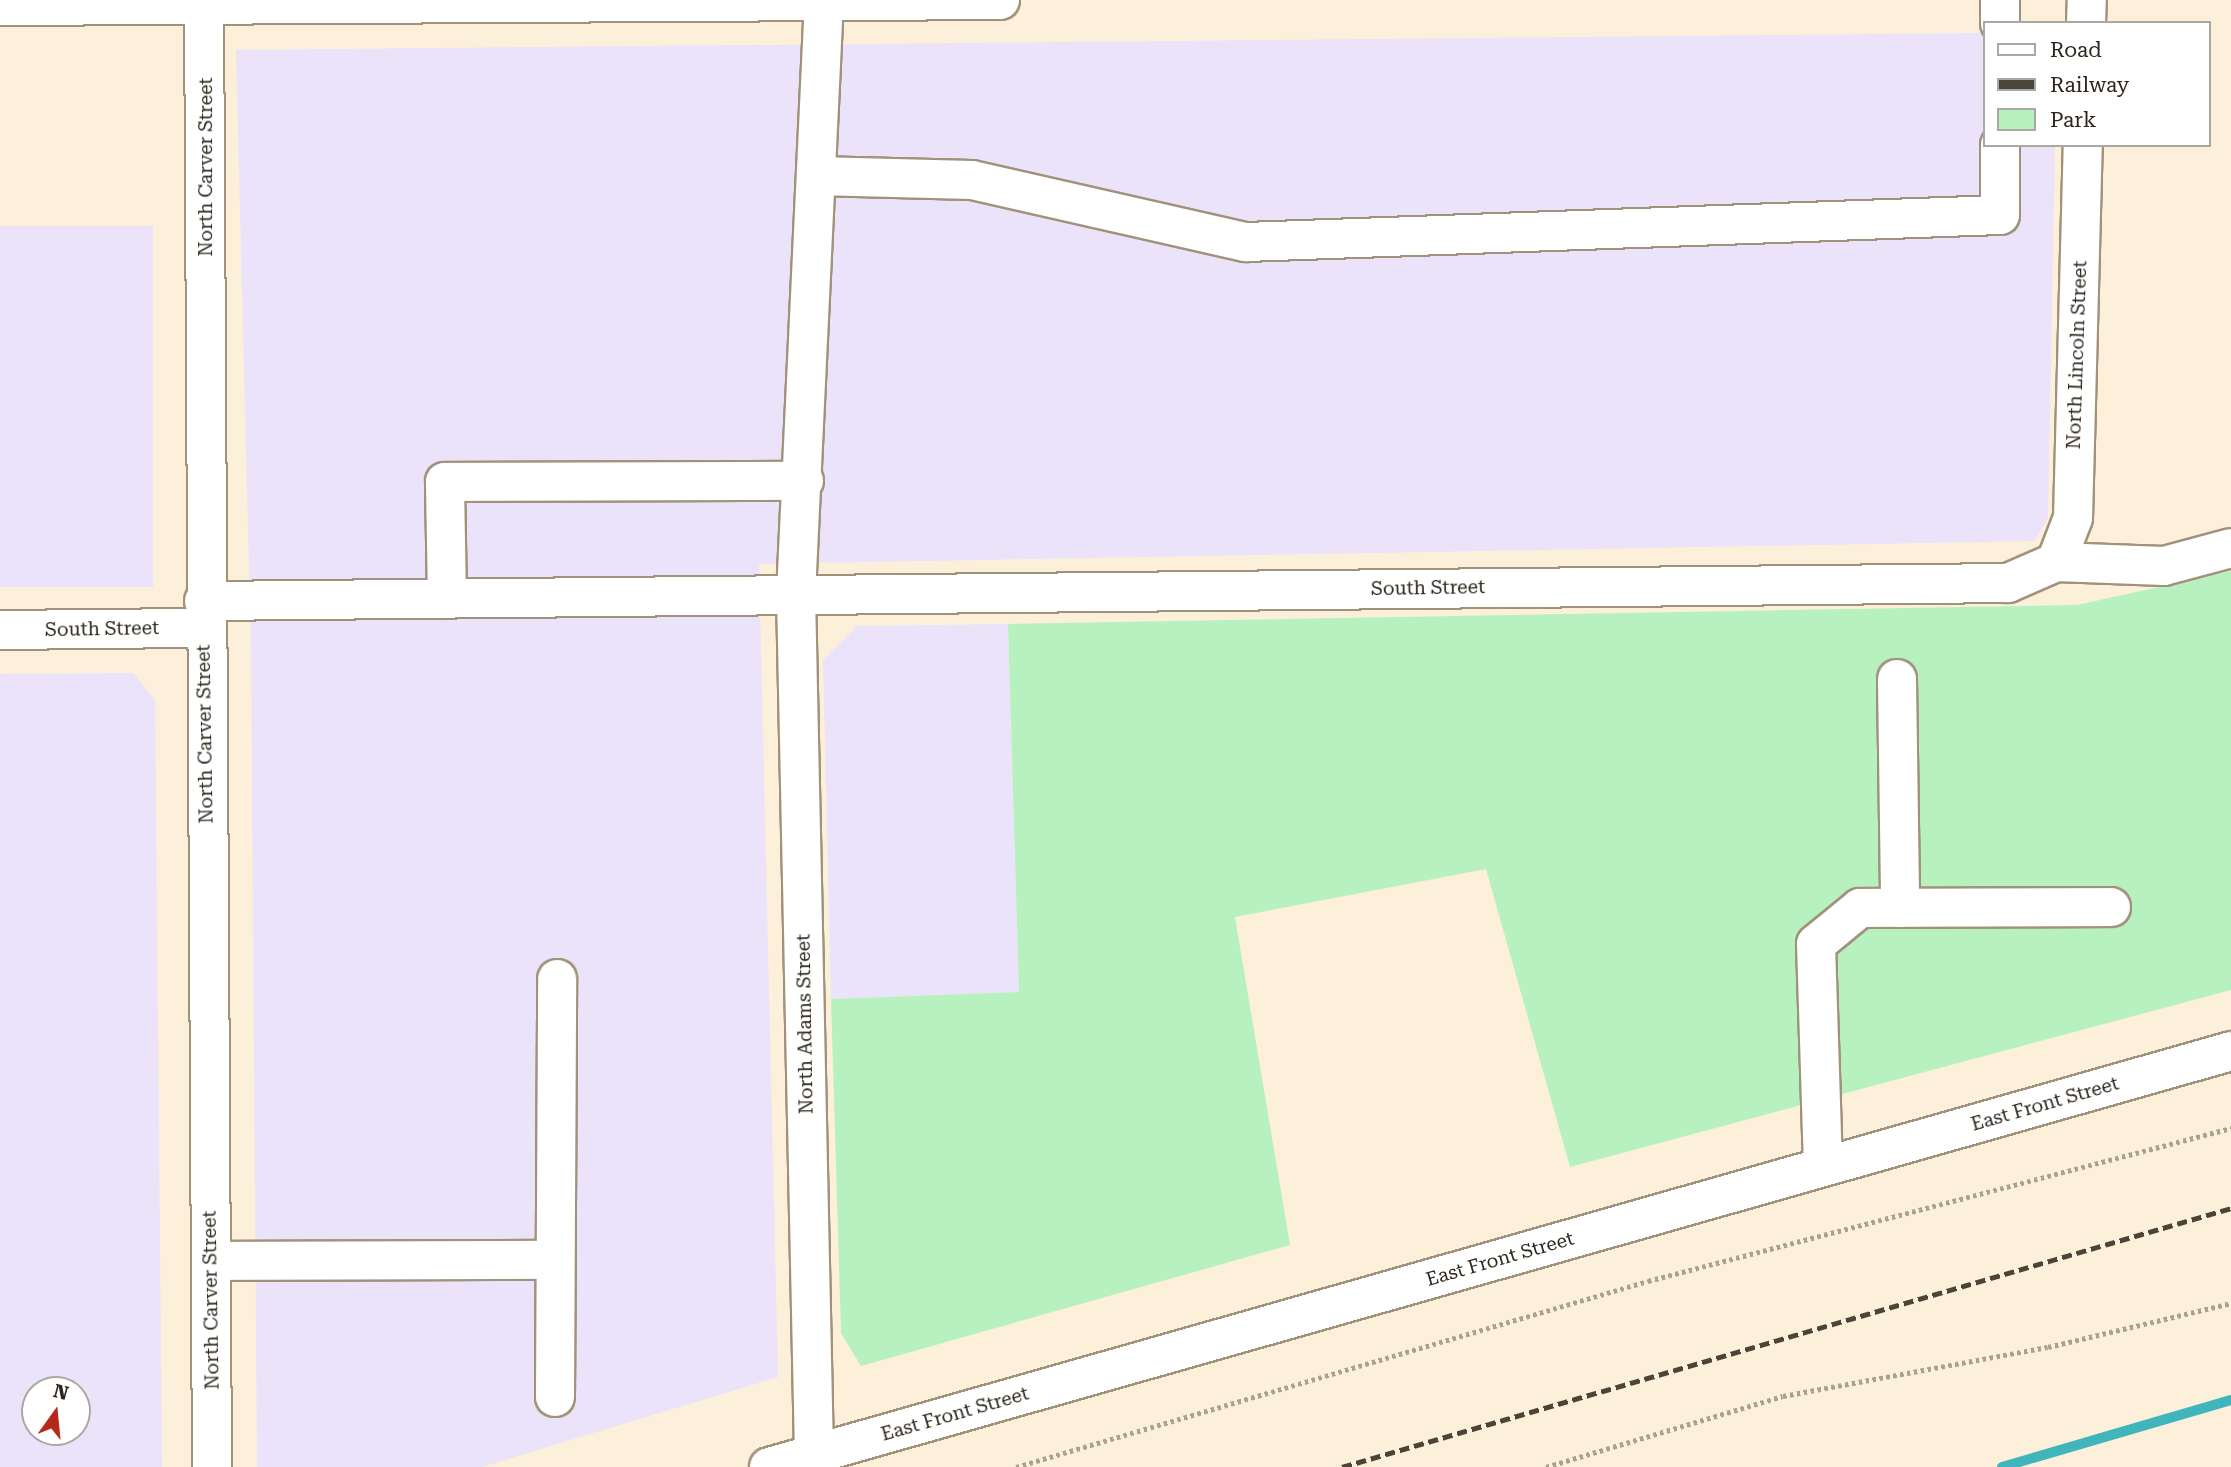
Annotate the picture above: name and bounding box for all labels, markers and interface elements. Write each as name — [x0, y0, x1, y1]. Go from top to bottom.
legend — [1982, 21, 2210, 147]
text: Road — [2050, 38, 2102, 62]
text: Railway — [2050, 73, 2129, 97]
street label: North Carver Street — [195, 77, 217, 257]
text: Park — [2050, 108, 2096, 132]
street label: North Lincoln Street — [2062, 260, 2092, 450]
street label: South Street — [1371, 576, 1485, 600]
street label: South Street — [45, 617, 159, 641]
street label: North Carver Street — [192, 644, 218, 824]
street label: North Adams Street — [792, 934, 818, 1114]
street label: East Front Street — [1969, 1072, 2121, 1136]
street label: North Carver Street — [198, 1210, 224, 1390]
street label: East Front Street — [1424, 1227, 1576, 1291]
north arrow — [21, 1376, 91, 1446]
text: N — [51, 1379, 71, 1405]
street label: East Front Street — [879, 1382, 1031, 1446]

